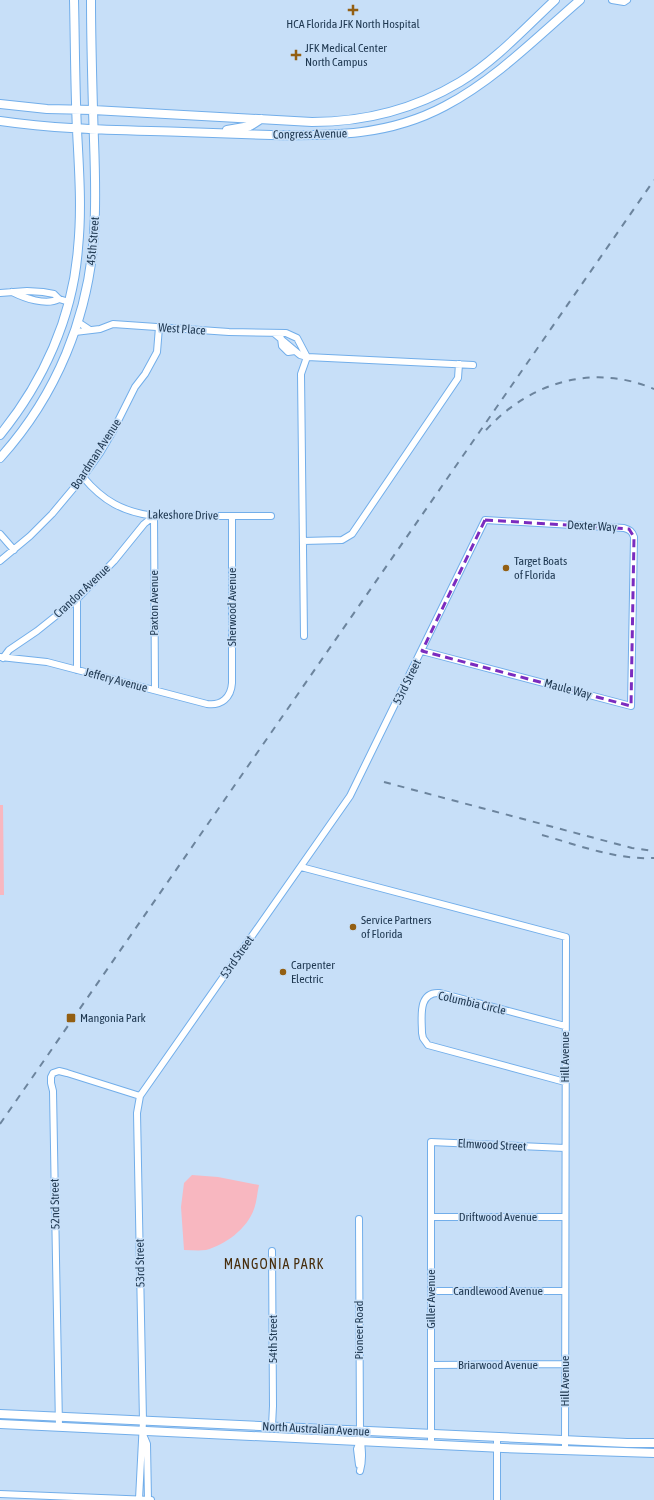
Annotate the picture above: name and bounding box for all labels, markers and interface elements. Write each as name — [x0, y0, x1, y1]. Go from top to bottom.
marker: HCA Florida JFK North Hospital — [347, 4, 359, 16]
place label: HCA Florida JFK North Hospital — [286, 17, 421, 31]
place label: JFK Medical Center North Campus — [305, 41, 387, 69]
marker: JFK Medical Center North Campus — [290, 49, 302, 61]
street label: Congress Avenue — [273, 126, 347, 142]
street label: 45th Street — [84, 216, 102, 266]
street label: West Place — [158, 320, 206, 338]
street label: Boardman Avenue — [68, 416, 124, 492]
street label: Lakeshore Drive — [148, 507, 218, 523]
street label: Dexter Way — [567, 518, 617, 534]
place label: Target Boats of Florida — [514, 554, 567, 582]
street label: Crandon Avenue — [51, 561, 113, 621]
marker: Target Boats of Florida — [501, 563, 511, 573]
street label: Sherwood Avenue — [225, 568, 239, 646]
street label: Paxton Avenue — [147, 570, 161, 636]
street label: 53rd Street — [390, 657, 424, 707]
street label: Jeffery Avenue — [83, 665, 149, 695]
street label: Maule Way — [543, 676, 593, 702]
place label: Service Partners of Florida — [361, 913, 431, 941]
marker: Service Partners of Florida — [348, 922, 358, 932]
street label: 53rd Street — [217, 933, 257, 981]
place label: Carpenter Electric — [291, 958, 335, 986]
marker: Carpenter Electric — [278, 967, 288, 977]
street label: Columbia Circle — [437, 988, 507, 1018]
place label: Mangonia Park — [80, 1011, 147, 1025]
marker: Mangonia Park — [65, 1012, 77, 1024]
street label: Hill Avenue — [558, 1032, 572, 1082]
street label: Elmwood Street — [457, 1136, 527, 1154]
street label: 52nd Street — [48, 1178, 62, 1230]
street label: Driftwood Avenue — [459, 1210, 537, 1224]
street label: 53rd Street — [133, 1238, 147, 1287]
district label: MANGONIA PARK — [224, 1256, 324, 1272]
street label: Giller Avenue — [424, 1269, 438, 1329]
street label: Candlewood Avenue — [453, 1284, 543, 1298]
street label: Pioneer Road — [352, 1301, 366, 1359]
street label: 54th Street — [266, 1314, 280, 1363]
street label: Hill Avenue — [558, 1356, 572, 1406]
street label: Briarwood Avenue — [458, 1358, 538, 1372]
street label: North Australian Avenue — [262, 1419, 370, 1439]

